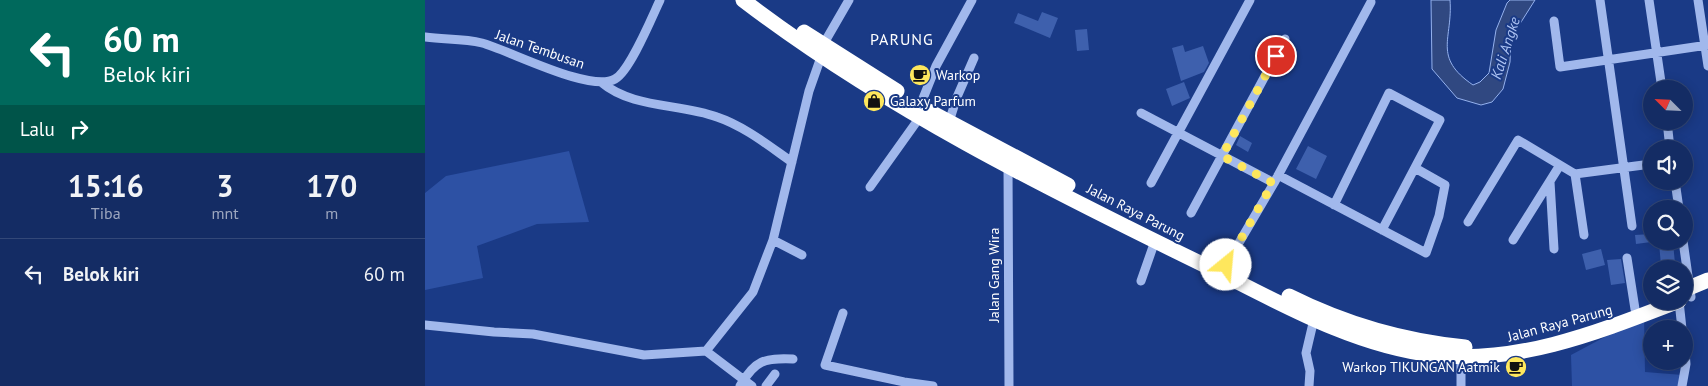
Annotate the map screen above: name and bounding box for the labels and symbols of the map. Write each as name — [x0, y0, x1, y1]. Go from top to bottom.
water label: Kali Angke — [1486, 15, 1524, 81]
street label: Jalan Tembusan — [492, 25, 587, 73]
district label: PARUNG — [870, 29, 934, 49]
pin — [1255, 35, 1297, 77]
cafe icon: Warkop — [908, 63, 932, 87]
place label: Warkop — [936, 66, 980, 84]
north arrow — [1643, 80, 1693, 130]
shop icon: Galaxy Parfum — [862, 89, 886, 113]
place label: Galaxy Parfum — [890, 92, 976, 110]
street label: Jalan Raya Parung — [1083, 179, 1188, 244]
street label: Jalan Gang Wira — [985, 228, 1003, 323]
position arrow — [1199, 238, 1251, 290]
street label: Jalan Raya Parung — [1505, 300, 1614, 346]
cafe icon: Warkop TIKUNGAN Aatmik — [1504, 355, 1528, 379]
place label: Warkop TIKUNGAN Aatmik — [1342, 358, 1500, 376]

